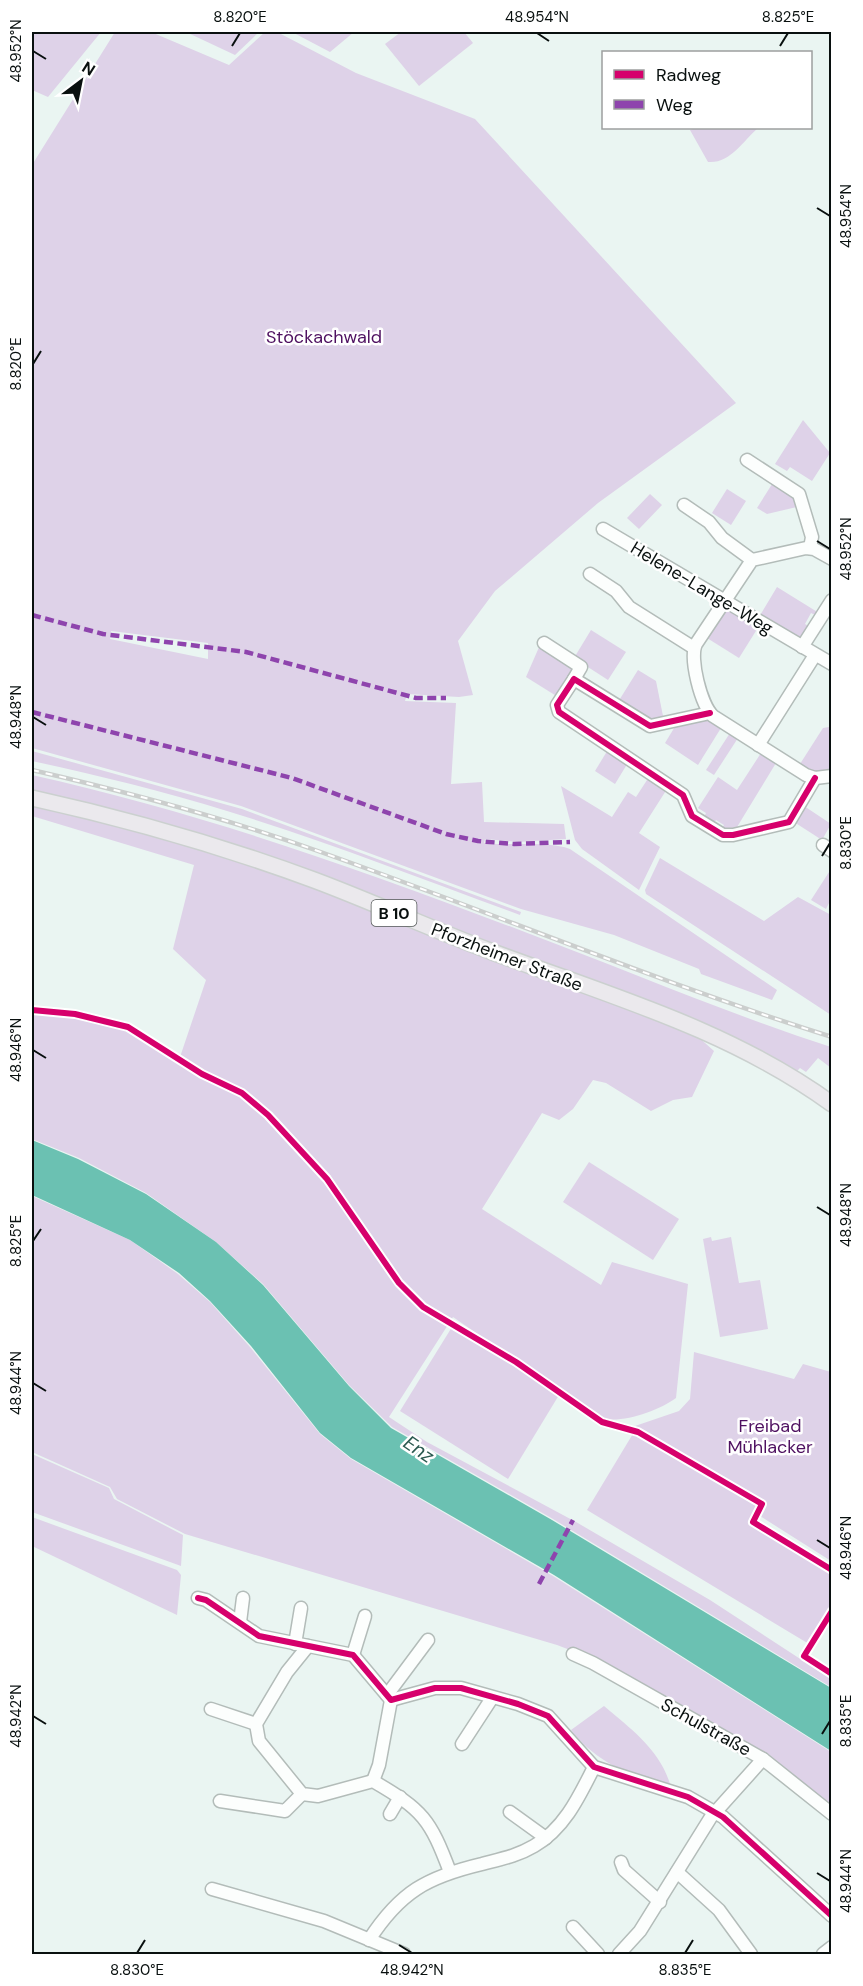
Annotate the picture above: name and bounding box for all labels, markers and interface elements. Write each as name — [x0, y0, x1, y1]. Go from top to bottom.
text: 8.820°E — [213, 7, 267, 27]
text: 48.954°N — [505, 7, 569, 27]
text: 8.825°E — [762, 7, 814, 27]
text: 48.952°N — [6, 19, 26, 83]
north arrow — [51, 51, 111, 111]
legend — [602, 51, 812, 129]
text: N — [78, 57, 99, 81]
text: Radweg — [656, 63, 721, 87]
text: Weg — [656, 93, 693, 117]
text: 48.954°N — [836, 184, 856, 248]
park label: Stöckachwald — [266, 325, 382, 349]
text: 8.820°E — [6, 337, 26, 391]
text: 48.952°N — [836, 517, 856, 581]
street label: Helene-Lange-Weg — [626, 536, 778, 640]
text: 48.948°N — [6, 685, 26, 749]
text: 8.830°E — [836, 816, 856, 870]
road number: B 10 — [372, 900, 416, 926]
street label: Pforzheimer Straße — [428, 917, 586, 997]
text: 48.946°N — [6, 1018, 26, 1082]
text: 48.948°N — [836, 1183, 856, 1247]
text: 8.825°E — [6, 1215, 26, 1267]
text: 48.944°N — [6, 1351, 26, 1415]
park label: Freibad Mühlacker — [727, 1414, 813, 1459]
water label: Enz — [399, 1429, 440, 1469]
text: 48.946°N — [836, 1516, 856, 1580]
text: 48.942°N — [6, 1684, 26, 1748]
street label: Schulstraße — [657, 1692, 755, 1762]
text: 8.835°E — [836, 1695, 856, 1747]
text: 48.944°N — [836, 1849, 856, 1913]
text: 8.830°E — [110, 1960, 164, 1980]
text: 48.942°N — [380, 1960, 444, 1980]
text: 8.835°E — [659, 1960, 711, 1980]

